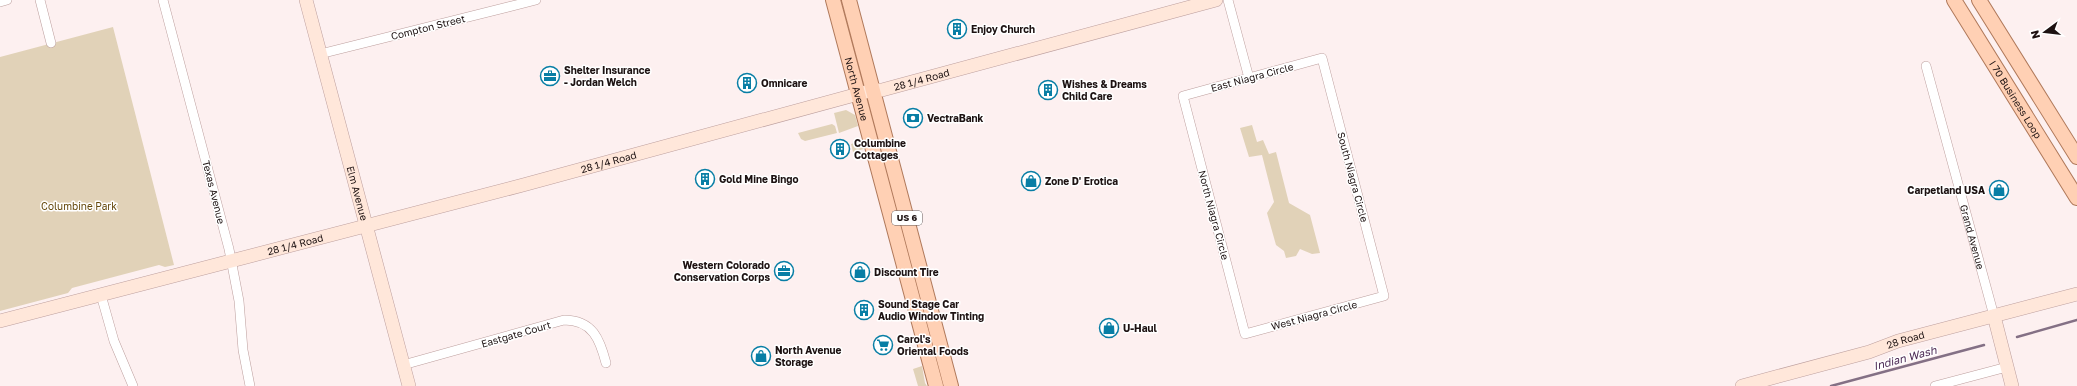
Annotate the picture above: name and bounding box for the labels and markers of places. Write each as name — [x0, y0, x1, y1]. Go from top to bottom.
building icon: Enjoy Church — [946, 18, 968, 40]
place label: Enjoy Church — [971, 23, 1035, 35]
place label: Shelter Insurance - Jordan Welch — [564, 64, 650, 88]
office icon: Shelter Insurance - Jordan Welch — [539, 65, 561, 87]
building icon: Omnicare — [736, 72, 758, 94]
place label: Omnicare — [761, 77, 808, 89]
place label: Wishes & Dreams Child Care — [1062, 78, 1147, 102]
building icon: Wishes & Dreams Child Care — [1037, 79, 1059, 101]
bank icon: VectraBank — [902, 107, 924, 129]
place label: VectraBank — [927, 112, 984, 124]
place label: Columbine Cottages — [854, 137, 906, 161]
building icon: Columbine Cottages — [829, 138, 851, 160]
building icon: Gold Mine Bingo — [694, 168, 716, 190]
shop icon: Zone D' Erotica — [1020, 170, 1042, 192]
place label: Gold Mine Bingo — [719, 173, 798, 185]
place label: Zone D' Erotica — [1045, 175, 1118, 187]
shop icon: Carpetland USA — [1988, 179, 2010, 201]
place label: Carpetland USA — [1907, 184, 1985, 196]
place label: Western Colorado Conservation Corps — [674, 259, 770, 283]
office icon: Western Colorado Conservation Corps — [773, 260, 795, 282]
shop icon: Discount Tire — [849, 261, 871, 283]
place label: Discount Tire — [874, 266, 939, 278]
place label: Sound Stage Car Audio Window Tinting — [878, 298, 984, 322]
building icon: Sound Stage Car Audio Window Tinting — [853, 299, 875, 321]
shop icon: U-Haul — [1098, 317, 1120, 339]
place label: U-Haul — [1123, 322, 1157, 334]
place label: Carol's Oriental Foods — [897, 333, 969, 357]
supermarket icon: Carol's Oriental Foods — [872, 334, 894, 356]
place label: North Avenue Storage — [775, 344, 842, 368]
shop icon: North Avenue Storage — [750, 345, 772, 367]

